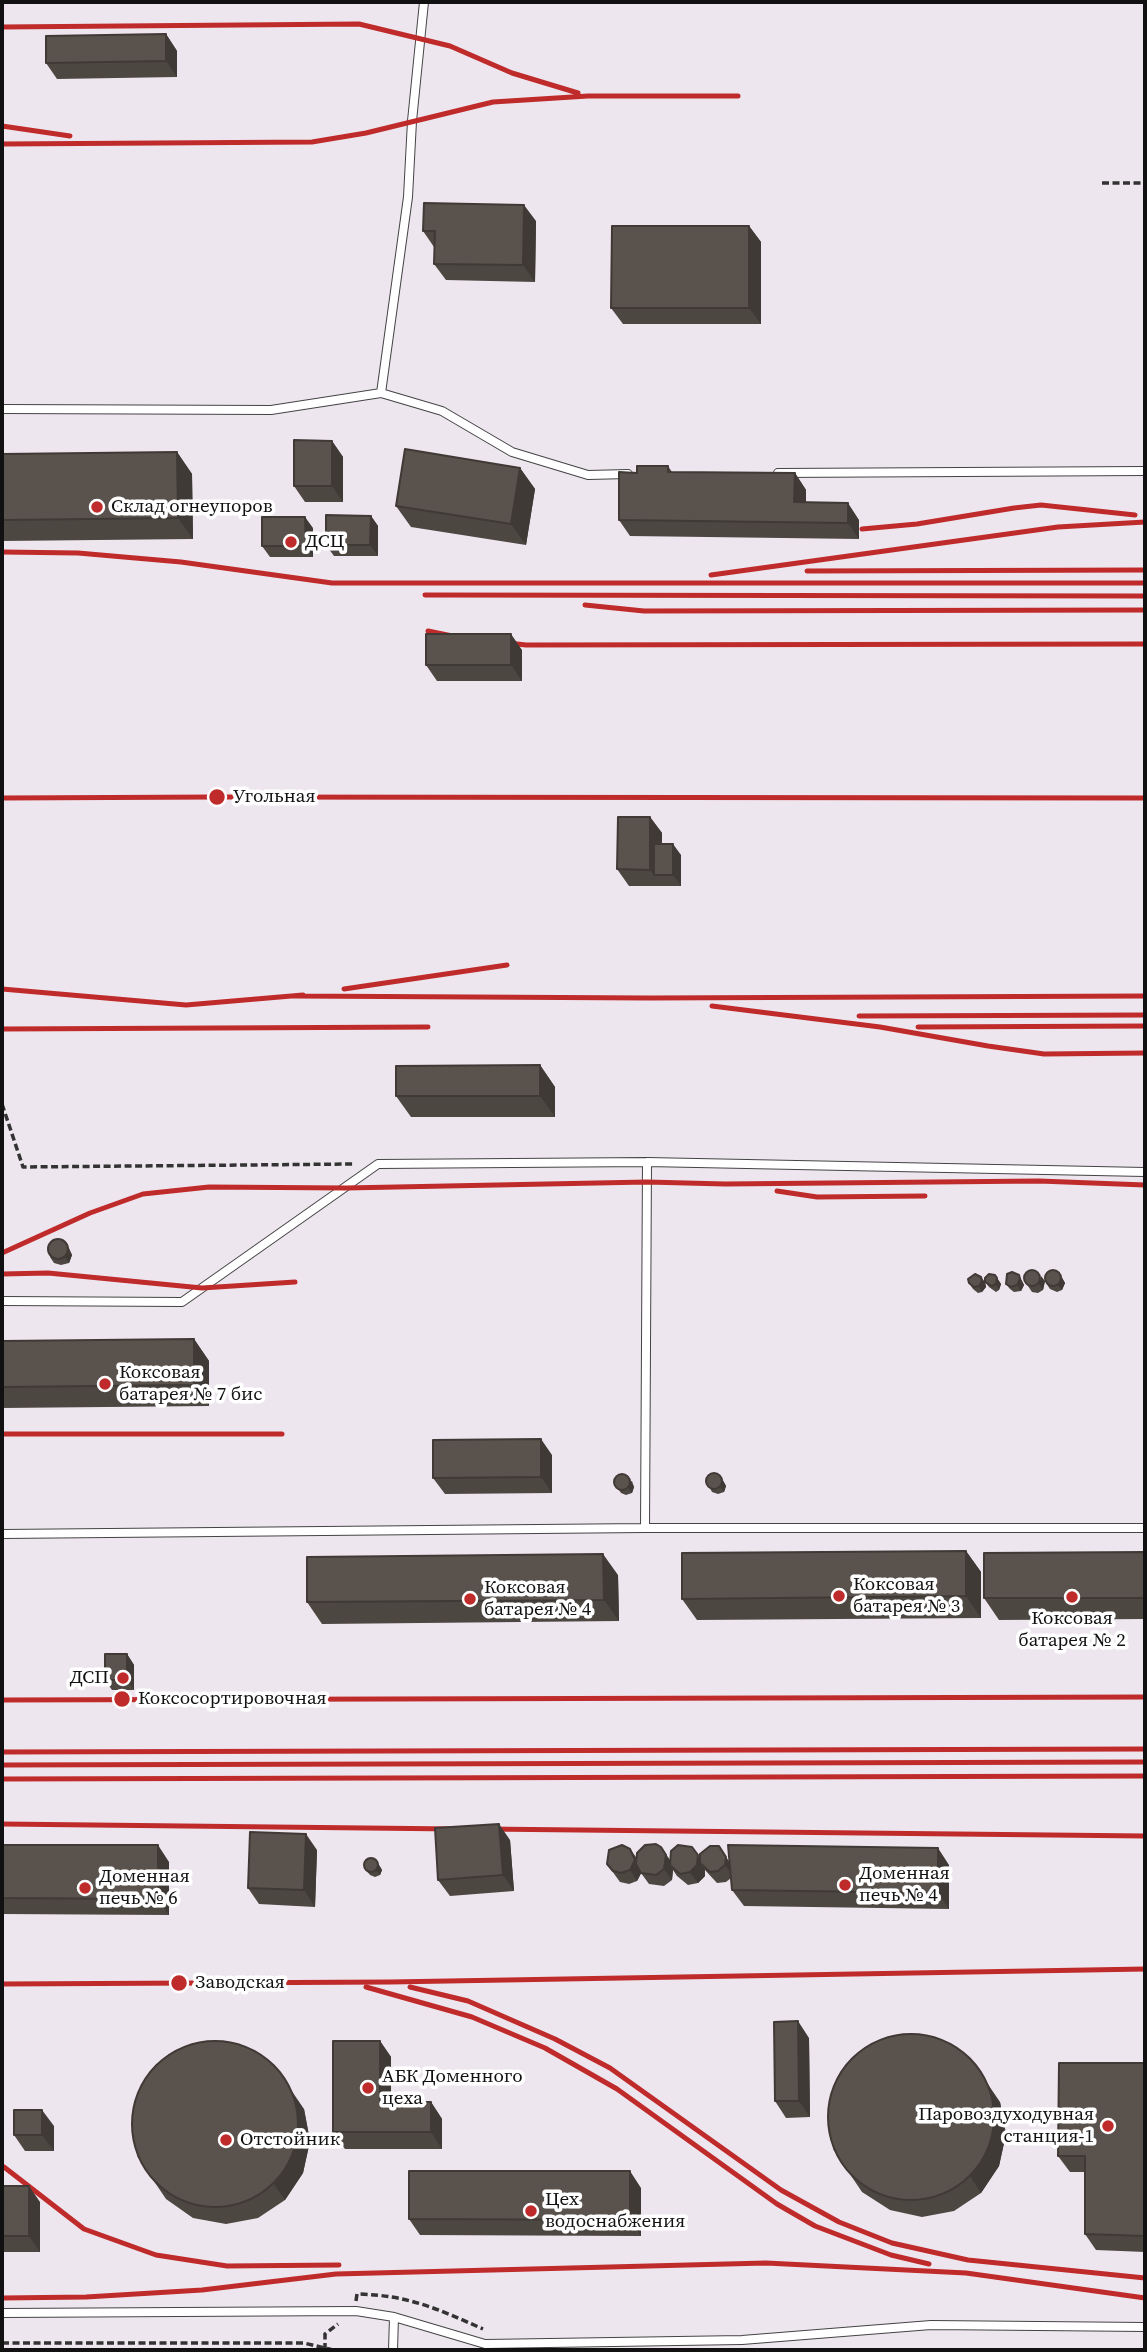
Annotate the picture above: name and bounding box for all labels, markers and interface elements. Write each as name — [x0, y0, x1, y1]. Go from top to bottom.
place label: Склад огнеупоров — [111, 496, 273, 518]
marker: Склад огнеупоров — [89, 499, 105, 515]
place label: ДСЦ — [305, 531, 344, 553]
marker: ДСЦ — [283, 534, 299, 550]
place label: Угольная — [233, 786, 315, 808]
marker: Угольная — [207, 787, 227, 807]
place label: Коксовая батарея № 7 бис — [119, 1362, 262, 1406]
marker: Коксовая батарея № 7 бис — [97, 1376, 113, 1392]
place label: Коксовая батарея № 3 — [853, 1574, 960, 1618]
place label: Коксовая батарея № 4 — [484, 1577, 591, 1621]
marker: Коксовая батарея № 3 — [831, 1588, 847, 1604]
marker: Коксовая батарея № 2 — [1064, 1589, 1080, 1605]
marker: Коксовая батарея № 4 — [462, 1591, 478, 1607]
place label: Коксовая батарея № 2 — [1018, 1608, 1126, 1652]
place label: ДСП — [70, 1667, 109, 1689]
marker: ДСП — [115, 1670, 131, 1686]
place label: Коксосортировочная — [138, 1688, 327, 1710]
marker: Коксосортировочная — [112, 1689, 132, 1709]
place label: Доменная печь № 4 — [859, 1863, 950, 1907]
place label: Доменная печь № 6 — [99, 1866, 190, 1910]
marker: Доменная печь № 4 — [837, 1877, 853, 1893]
marker: Доменная печь № 6 — [77, 1880, 93, 1896]
place label: Заводская — [195, 1972, 285, 1994]
marker: Заводская — [169, 1973, 189, 1993]
place label: АБК Доменного цеха — [382, 2066, 523, 2110]
marker: АБК Доменного цеха — [360, 2080, 376, 2096]
place label: Паровоздуходувная станция-1 — [918, 2104, 1094, 2148]
marker: Паровоздуходувная станция-1 — [1100, 2118, 1116, 2134]
place label: Отстойник — [240, 2129, 340, 2151]
marker: Отстойник — [218, 2132, 234, 2148]
place label: Цех водоснабжения — [545, 2189, 685, 2233]
marker: Цех водоснабжения — [523, 2203, 539, 2219]

